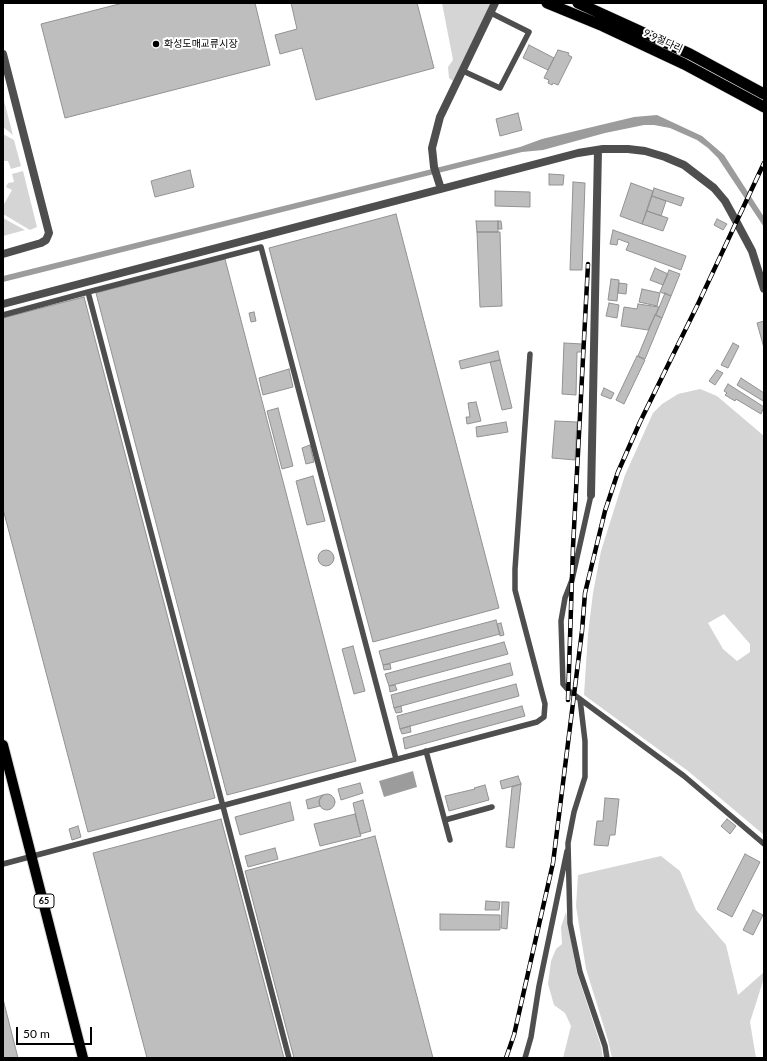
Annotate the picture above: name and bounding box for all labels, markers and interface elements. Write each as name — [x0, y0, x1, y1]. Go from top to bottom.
street label: 9·9절다리 — [642, 27, 684, 55]
place label: 화성도매교류시장 — [164, 38, 238, 50]
marker: 화성도매교류시장 — [151, 39, 161, 49]
road number: 65 — [34, 894, 54, 908]
scale bar — [18, 1019, 94, 1045]
text: 50 m — [23, 1026, 50, 1041]

